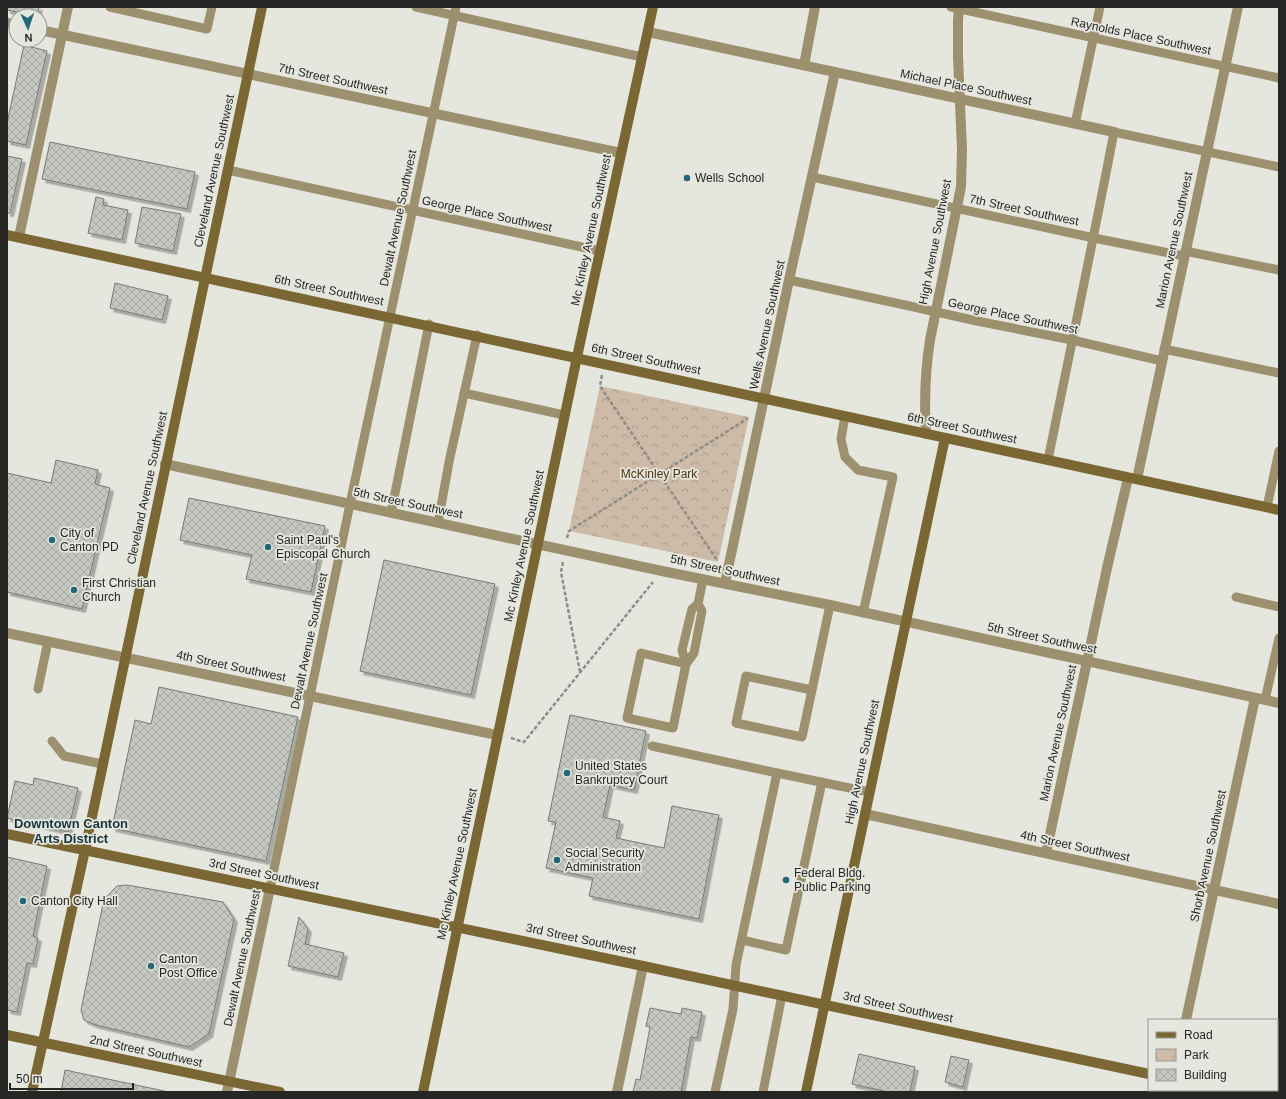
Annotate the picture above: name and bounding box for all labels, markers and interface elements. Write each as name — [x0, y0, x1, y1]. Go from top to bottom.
north arrow — [8, 8, 48, 48]
street label: Raynolds Place Southwest — [1070, 14, 1213, 58]
text: N — [24, 32, 33, 44]
street label: 7th Street Southwest — [277, 61, 390, 98]
street label: Michael Place Southwest — [899, 66, 1034, 108]
street label: Cleveland Avenue Southwest — [191, 93, 237, 249]
street label: Dewalt Avenue Southwest — [377, 148, 419, 288]
street label: Mc Kinley Avenue Southwest — [568, 152, 614, 307]
street label: Marion Avenue Southwest — [1153, 170, 1195, 310]
place label: Wells School — [695, 171, 764, 185]
marker: Wells School — [682, 173, 692, 183]
street label: High Avenue Southwest — [916, 178, 954, 306]
street label: 7th Street Southwest — [968, 192, 1081, 229]
street label: George Place Southwest — [421, 193, 554, 235]
street label: Wells Avenue Southwest — [746, 259, 788, 391]
street label: 6th Street Southwest — [273, 272, 386, 309]
street label: George Place Southwest — [947, 295, 1080, 337]
street label: 6th Street Southwest — [590, 341, 703, 378]
street label: Cleveland Avenue Southwest — [124, 410, 170, 566]
street label: 6th Street Southwest — [906, 410, 1019, 447]
park label: McKinley Park — [621, 467, 698, 481]
street label: Mc Kinley Avenue Southwest — [501, 468, 547, 623]
street label: 5th Street Southwest — [352, 485, 465, 522]
place label: City of Canton PD — [60, 526, 119, 554]
place label: Saint Paul's Episcopal Church — [276, 533, 370, 561]
marker: City of Canton PD — [47, 535, 57, 545]
marker: Saint Paul's Episcopal Church — [263, 542, 273, 552]
street label: 5th Street Southwest — [669, 552, 782, 589]
street label: Dewalt Avenue Southwest — [288, 571, 330, 711]
place label: First Christian Church — [82, 576, 156, 604]
marker: First Christian Church — [69, 585, 79, 595]
street label: 5th Street Southwest — [986, 620, 1099, 657]
street label: 4th Street Southwest — [175, 648, 288, 685]
street label: Marion Avenue Southwest — [1037, 663, 1079, 803]
street label: High Avenue Southwest — [842, 698, 882, 826]
place label: United States Bankruptcy Court — [575, 759, 668, 787]
marker: United States Bankruptcy Court — [562, 768, 572, 778]
street label: Mc Kinley Avenue Southwest — [434, 786, 480, 941]
street label: Shorb Avenue Southwest — [1187, 788, 1229, 923]
district label: Downtown Canton Arts District — [14, 816, 128, 846]
street label: 4th Street Southwest — [1019, 828, 1132, 865]
place label: Social Security Administration — [565, 846, 644, 874]
marker: Social Security Administration — [552, 855, 562, 865]
street label: 3rd Street Southwest — [208, 856, 321, 893]
place label: Federal Bldg. Public Parking — [794, 866, 871, 894]
marker: Federal Bldg. Public Parking — [781, 875, 791, 885]
street label: Dewalt Avenue Southwest — [221, 888, 263, 1028]
place label: Canton City Hall — [31, 894, 118, 908]
marker: Canton City Hall — [18, 896, 28, 906]
street label: 3rd Street Southwest — [525, 921, 638, 958]
place label: Canton Post Office — [159, 952, 218, 980]
marker: Canton Post Office — [146, 961, 156, 971]
street label: 3rd Street Southwest — [842, 989, 955, 1026]
legend — [1148, 1019, 1278, 1091]
text: Road — [1184, 1028, 1213, 1042]
street label: 2nd Street Southwest — [88, 1032, 204, 1070]
text: Park — [1184, 1048, 1210, 1062]
scale bar — [10, 1065, 133, 1091]
text: Building — [1184, 1068, 1227, 1082]
text: 50 m — [16, 1072, 43, 1086]

